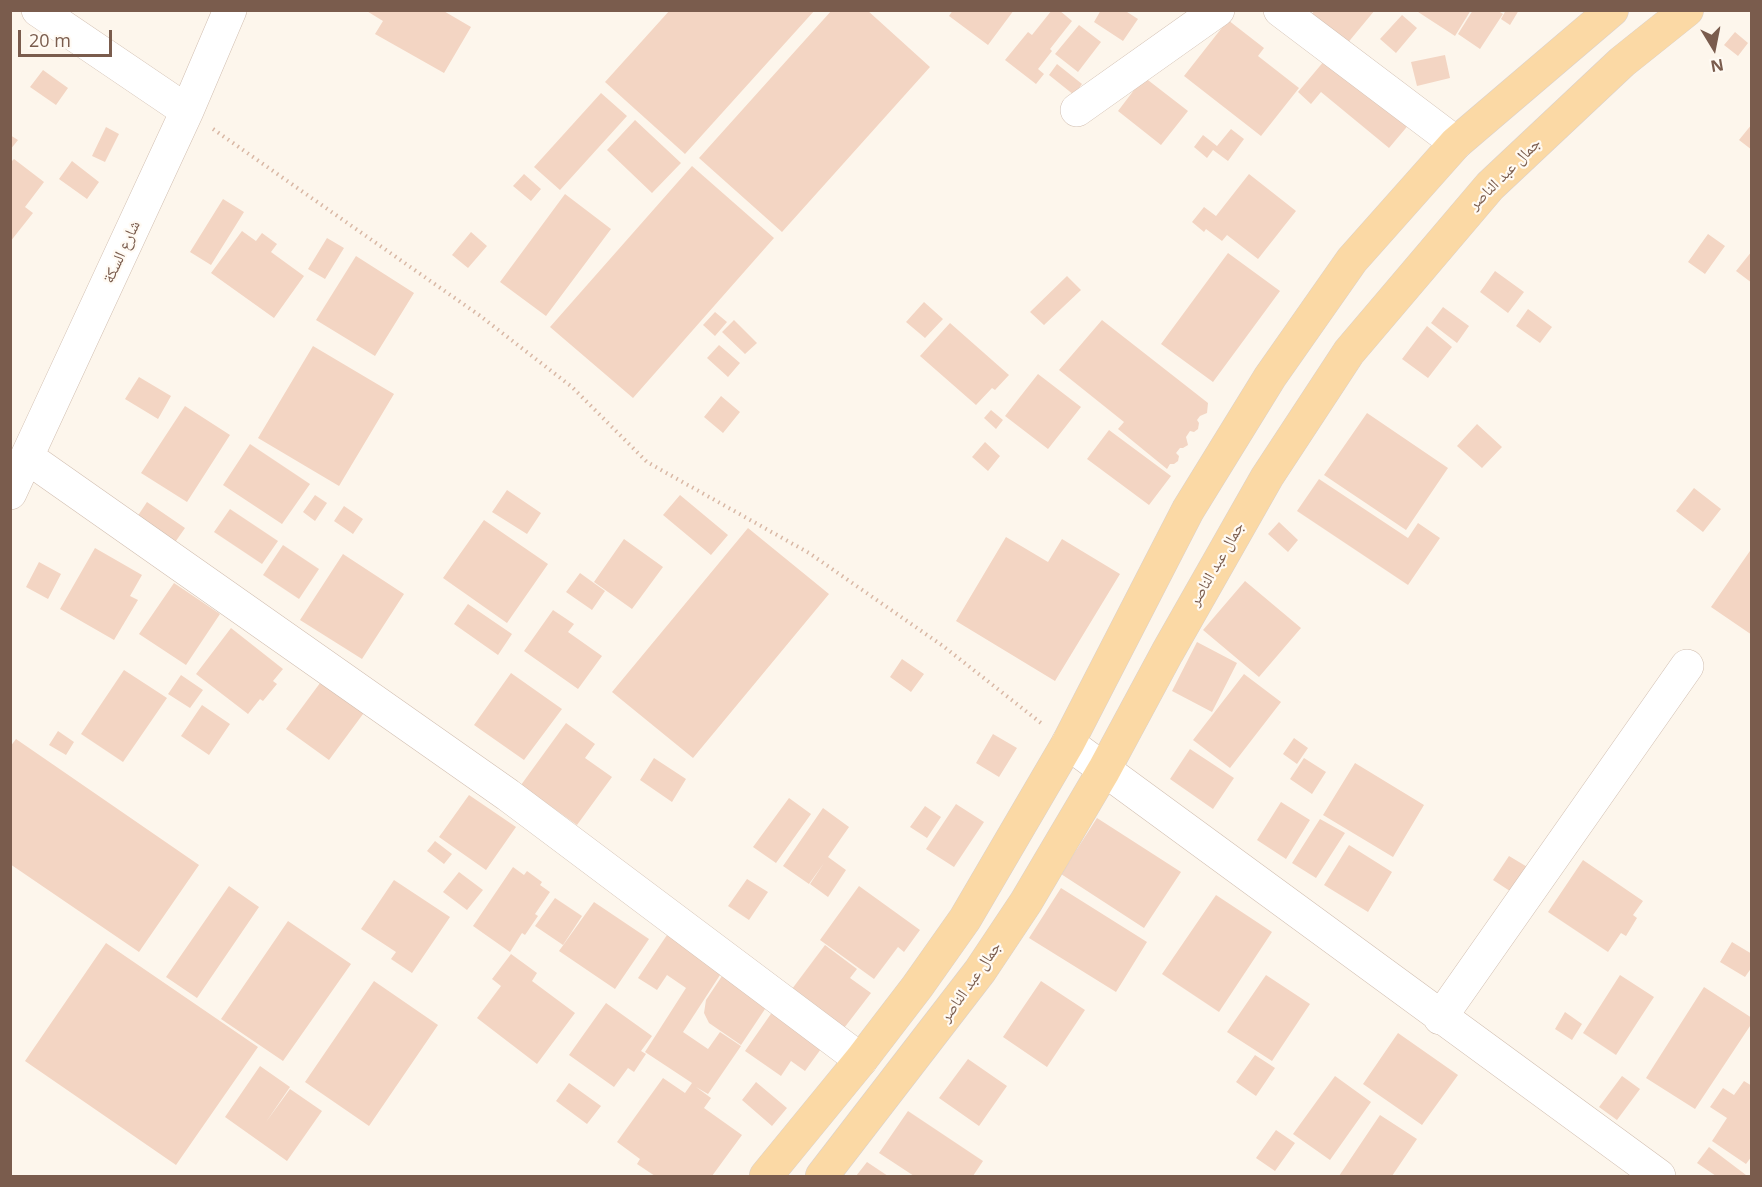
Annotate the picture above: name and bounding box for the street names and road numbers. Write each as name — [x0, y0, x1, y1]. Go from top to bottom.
street label: جمال عبد الناصر — [1465, 134, 1545, 214]
street label: شارع السكة — [99, 218, 145, 286]
street label: جمال عبد الناصر — [1185, 519, 1249, 609]
street label: جمال عبد الناصر — [936, 938, 1006, 1026]

